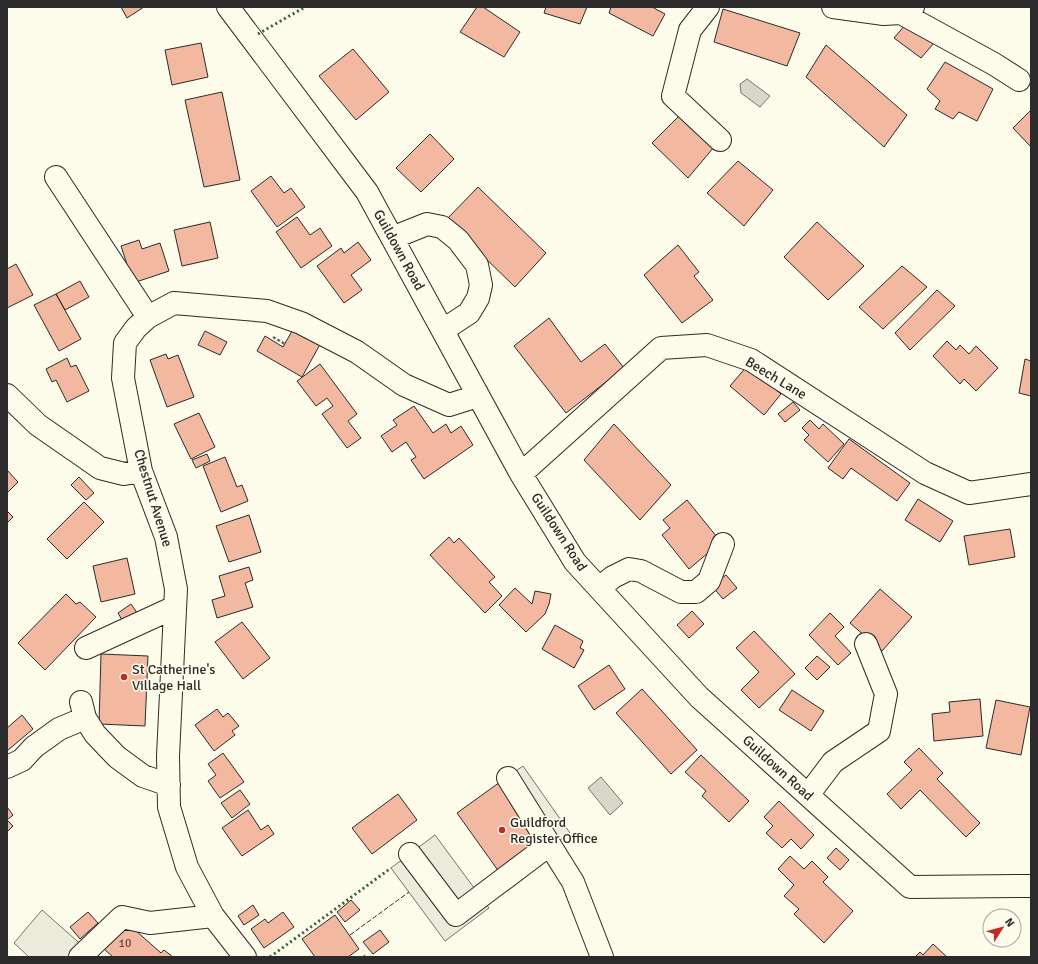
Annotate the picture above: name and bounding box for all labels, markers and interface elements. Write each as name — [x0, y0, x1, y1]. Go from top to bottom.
street label: Guildown Road — [370, 207, 428, 293]
street label: Beech Lane — [742, 353, 810, 403]
street label: Chestnut Avenue — [130, 447, 176, 549]
street label: Guildown Road — [527, 490, 591, 574]
place label: St Catherine's Village Hall — [132, 661, 215, 694]
marker: St Catherine's Village Hall — [119, 672, 129, 682]
street label: Guildown Road — [739, 732, 817, 804]
place label: Guildford Register Office — [510, 814, 598, 847]
marker: Guildford Register Office — [497, 825, 507, 835]
north arrow — [982, 908, 1022, 948]
text: N — [1002, 915, 1017, 929]
house number: 10 — [119, 936, 131, 951]

